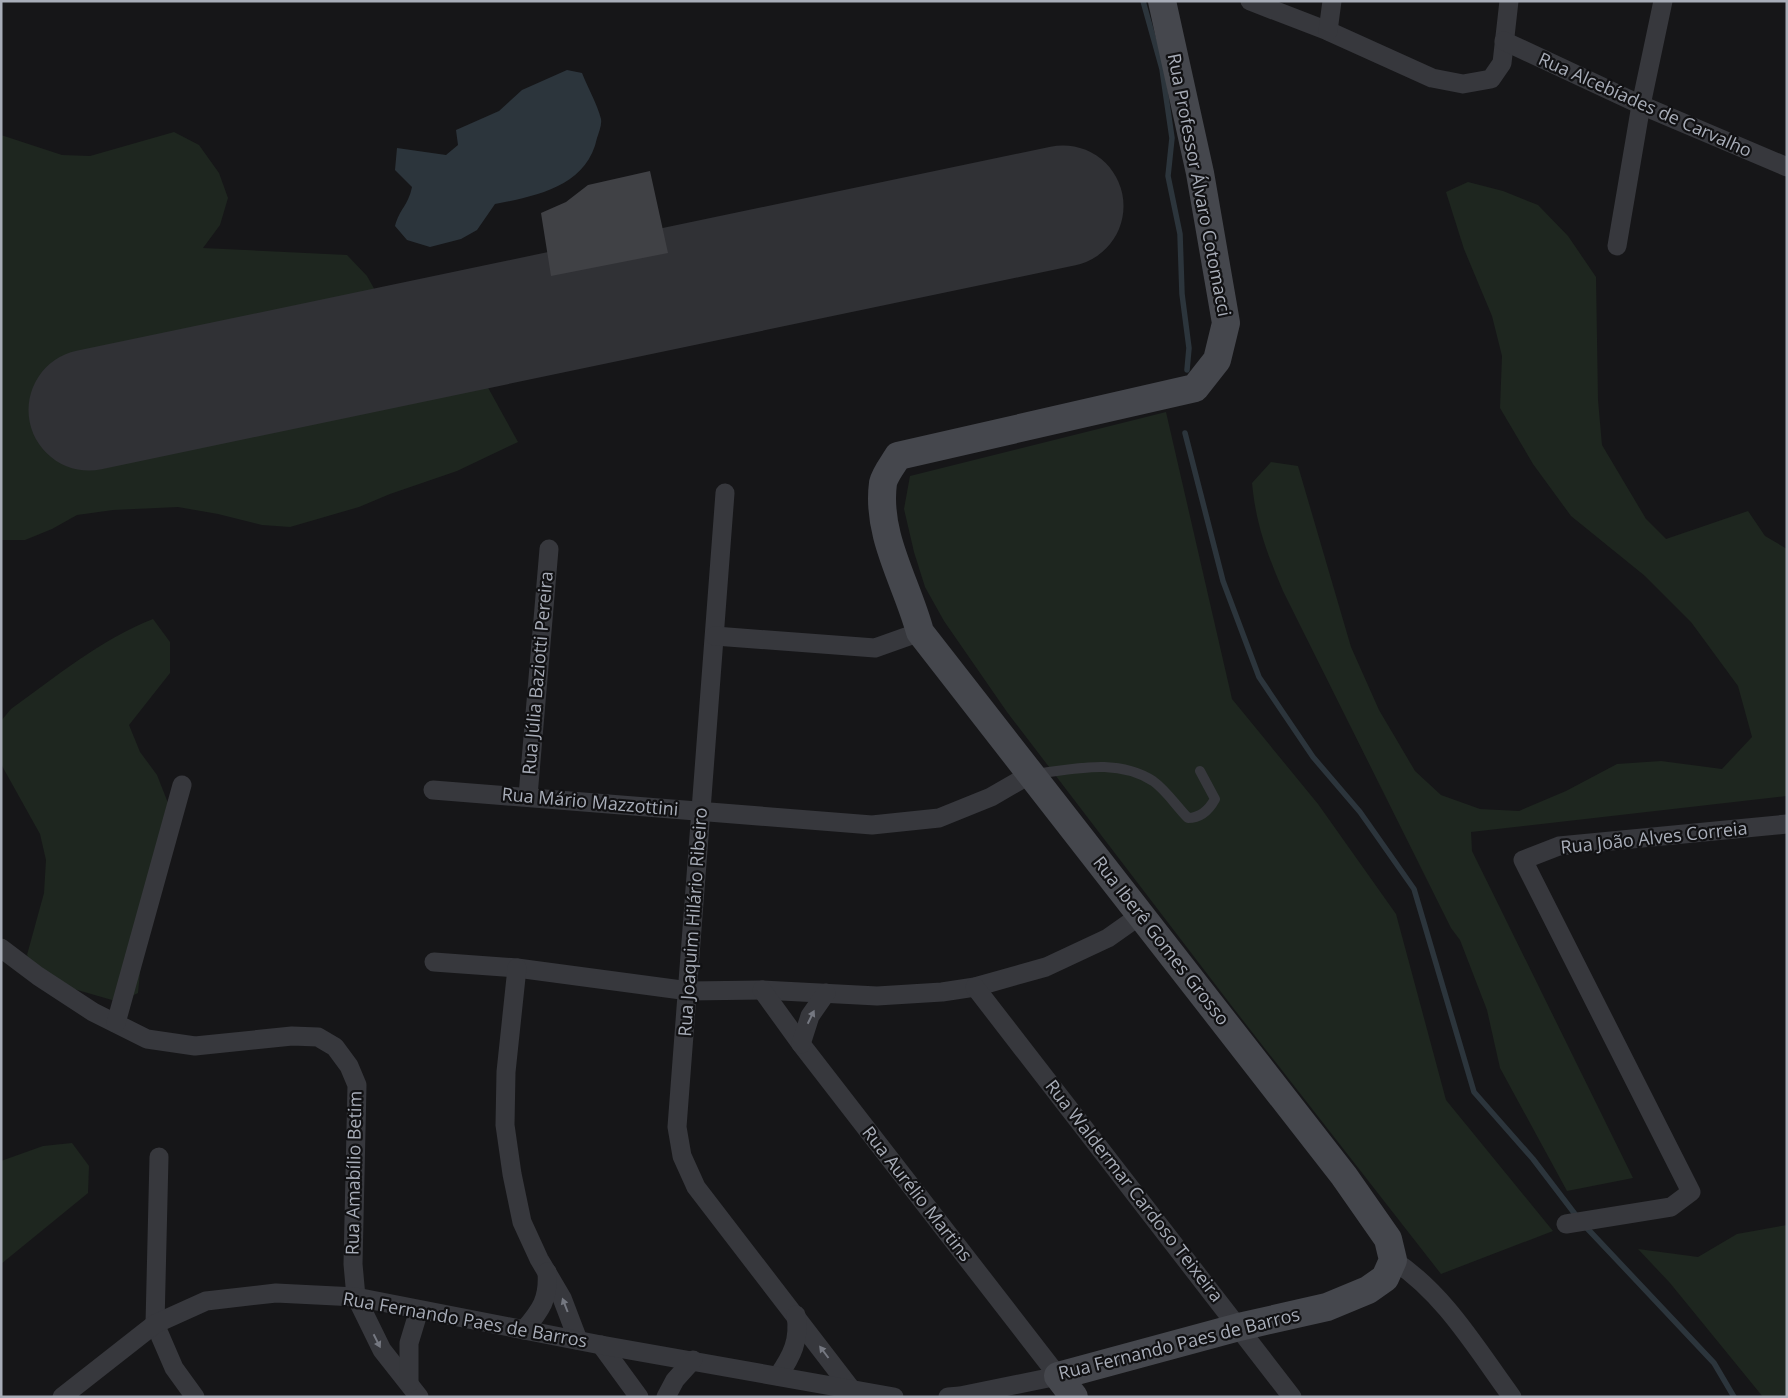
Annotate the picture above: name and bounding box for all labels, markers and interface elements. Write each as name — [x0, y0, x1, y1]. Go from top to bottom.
street label: Rua Alcebíades de Carvalho — [1535, 46, 1756, 162]
street label: Rua Professor Álvaro Cotomacci — [1163, 51, 1237, 318]
street label: Rua Júlia Baziotti Pereira — [516, 570, 558, 776]
street label: Rua Mário Mazzottini — [501, 781, 679, 821]
street label: Rua Joaquim Hilário Ribeiro — [672, 807, 712, 1037]
street label: Rua João Alves Correia — [1559, 815, 1749, 859]
street label: Rua Iberê Gomes Grosso — [1088, 851, 1235, 1030]
one-way arrow — [807, 1010, 815, 1024]
street label: Rua Waldermar Cardoso Teixeira — [1040, 1074, 1229, 1306]
street label: Rua Amabílio Betim — [340, 1091, 366, 1255]
street label: Rua Aurélio Martins — [857, 1121, 978, 1266]
street label: Rua Fernando Paes de Barros — [341, 1286, 589, 1352]
one-way arrow — [560, 1298, 568, 1312]
street label: Rua Fernando Paes de Barros — [1056, 1301, 1302, 1385]
one-way arrow — [373, 1333, 381, 1348]
one-way arrow — [819, 1345, 829, 1359]

